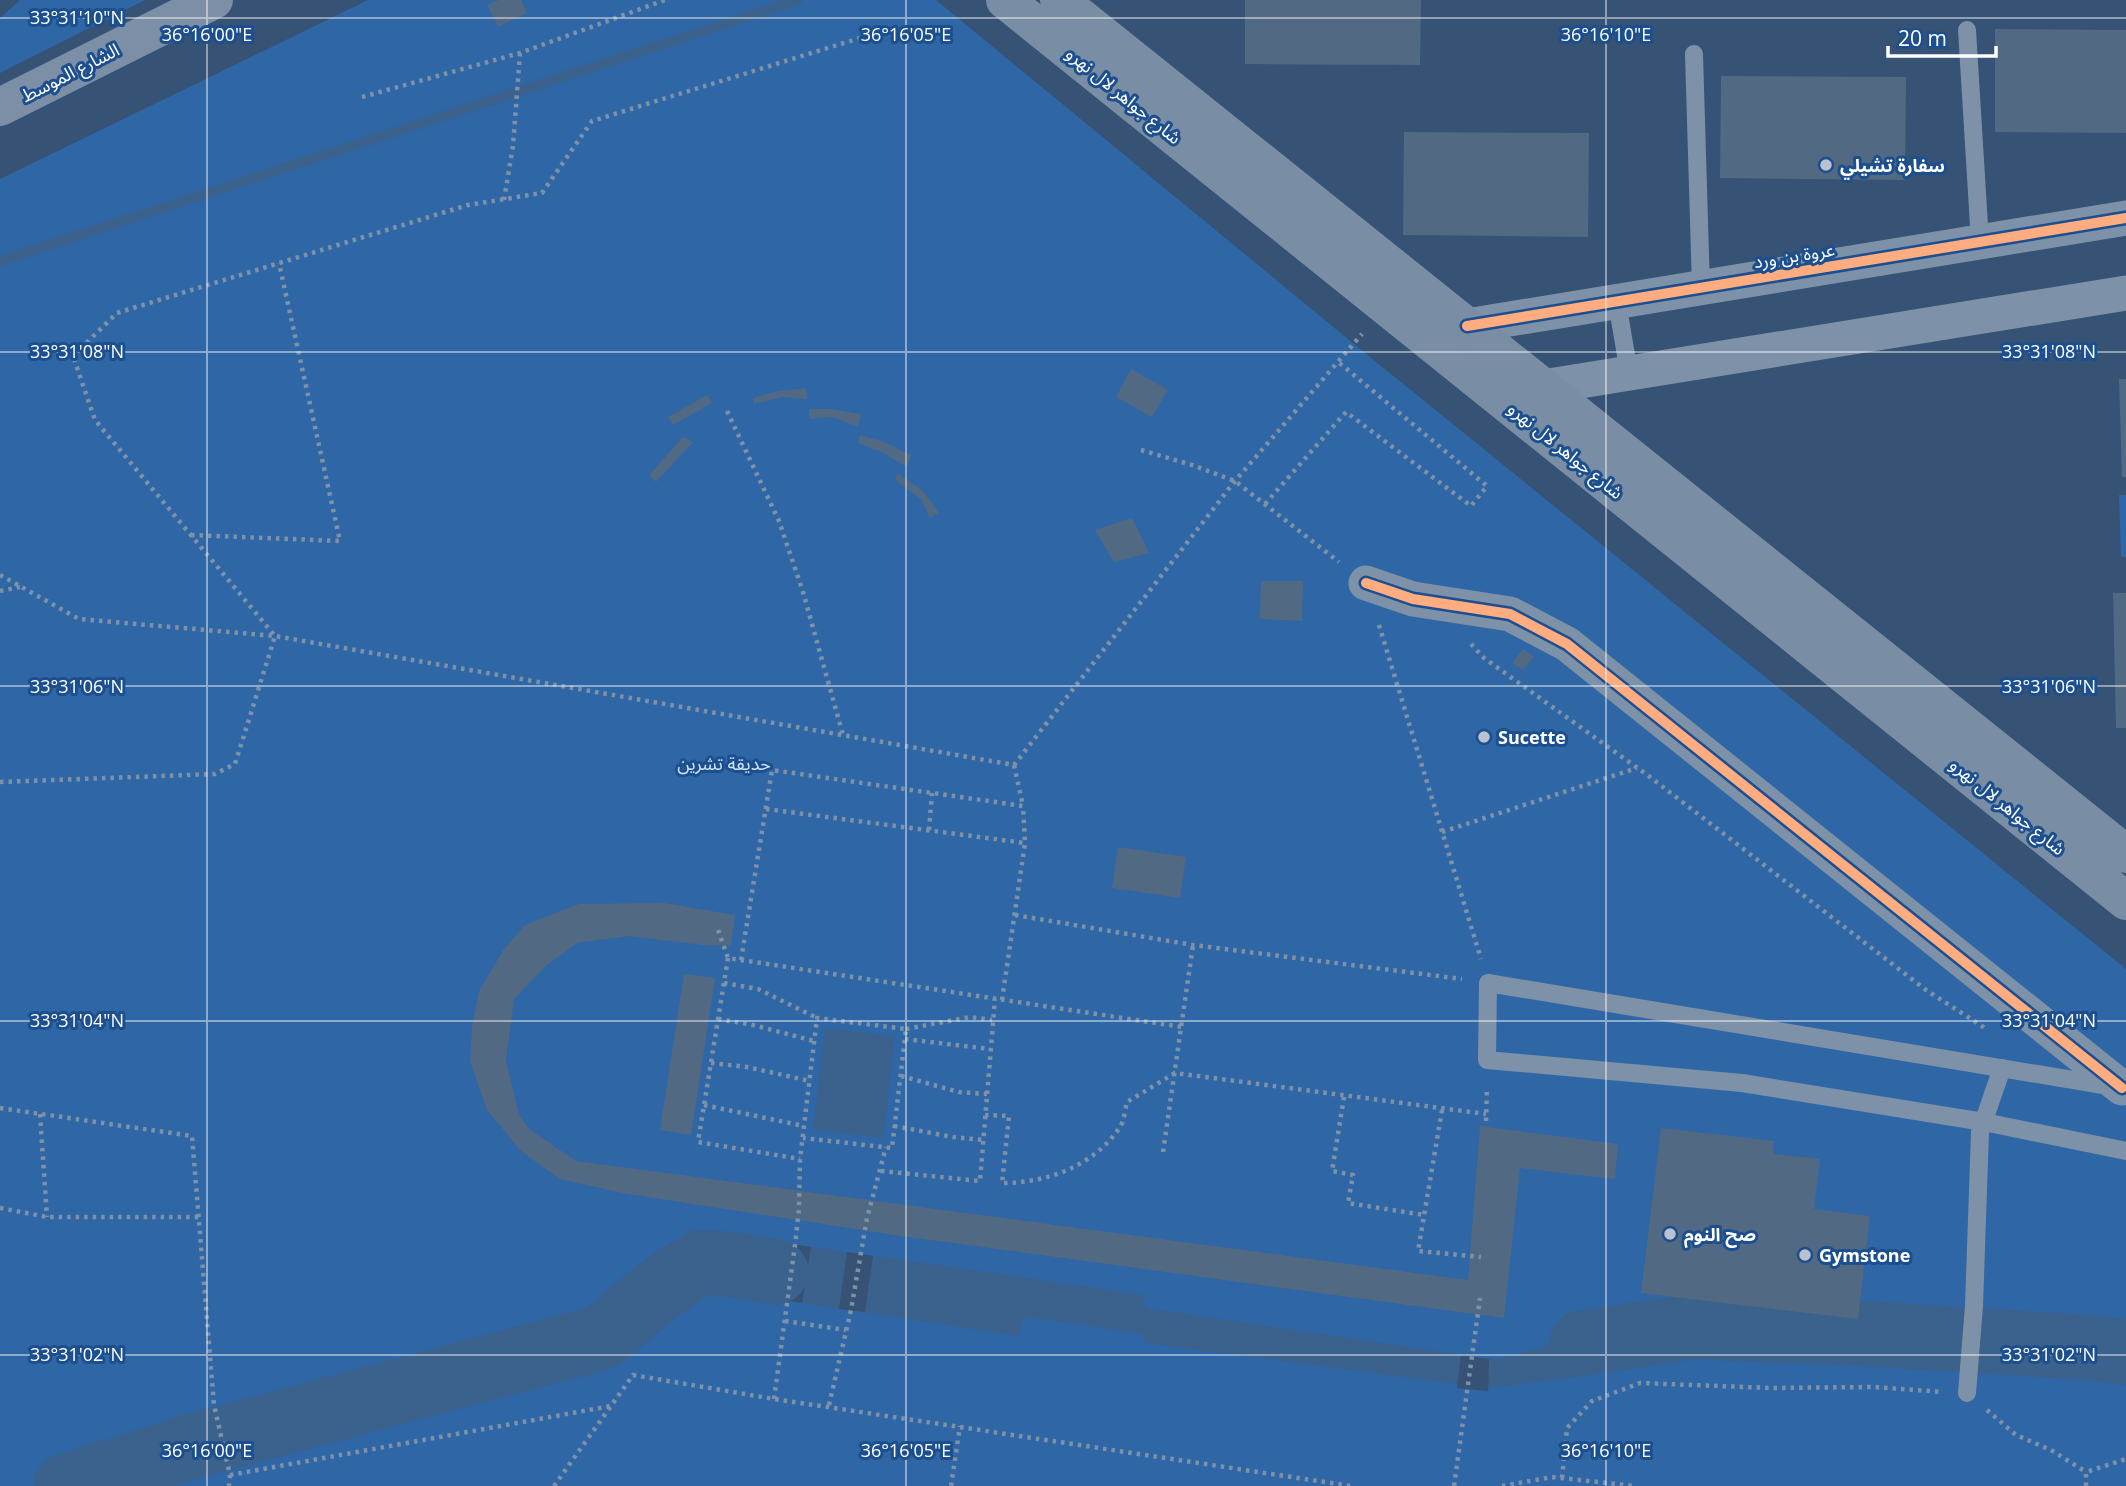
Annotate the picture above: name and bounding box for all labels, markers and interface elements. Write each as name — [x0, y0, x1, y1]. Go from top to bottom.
text: 33°31'10"N — [30, 5, 124, 29]
scale bar — [1888, 14, 1996, 58]
text: 36°16'00"E — [162, 22, 252, 46]
text: 36°16'05"E — [861, 22, 951, 46]
text: 36°16'10"E — [1561, 22, 1651, 46]
text: 20 m — [1898, 24, 1947, 52]
street label: الشارع الموسط — [17, 37, 124, 110]
street label: شارع جواهر لال نهرو — [1059, 41, 1187, 151]
place label: سفارة تشيلي — [1840, 153, 1945, 180]
marker: سفارة تشيلي — [1818, 157, 1834, 173]
street label: عروة بن ورد — [1752, 237, 1836, 273]
text: 33°31'08"N — [30, 339, 124, 363]
text: 33°31'08"N — [2002, 339, 2096, 363]
street label: شارع جواهر لال نهرو — [1501, 396, 1629, 506]
text: 33°31'06"N — [30, 674, 124, 698]
text: 33°31'06"N — [2002, 674, 2096, 698]
place label: Sucette — [1498, 725, 1566, 749]
marker: Sucette — [1476, 729, 1492, 745]
park label: حديقة تشرين — [677, 751, 771, 775]
street label: شارع جواهر لال نهرو — [1943, 752, 2071, 862]
text: 33°31'04"N — [30, 1008, 124, 1032]
text: 33°31'04"N — [2002, 1008, 2096, 1032]
place label: صح النوم — [1684, 1222, 1756, 1248]
marker: صح النوم — [1662, 1226, 1678, 1242]
place label: Gymstone — [1819, 1243, 1910, 1267]
marker: Gymstone — [1797, 1247, 1813, 1263]
text: 33°31'02"N — [30, 1342, 124, 1366]
text: 33°31'02"N — [2002, 1342, 2096, 1366]
text: 36°16'00"E — [162, 1438, 252, 1462]
text: 36°16'05"E — [861, 1438, 951, 1462]
text: 36°16'10"E — [1561, 1438, 1651, 1462]

